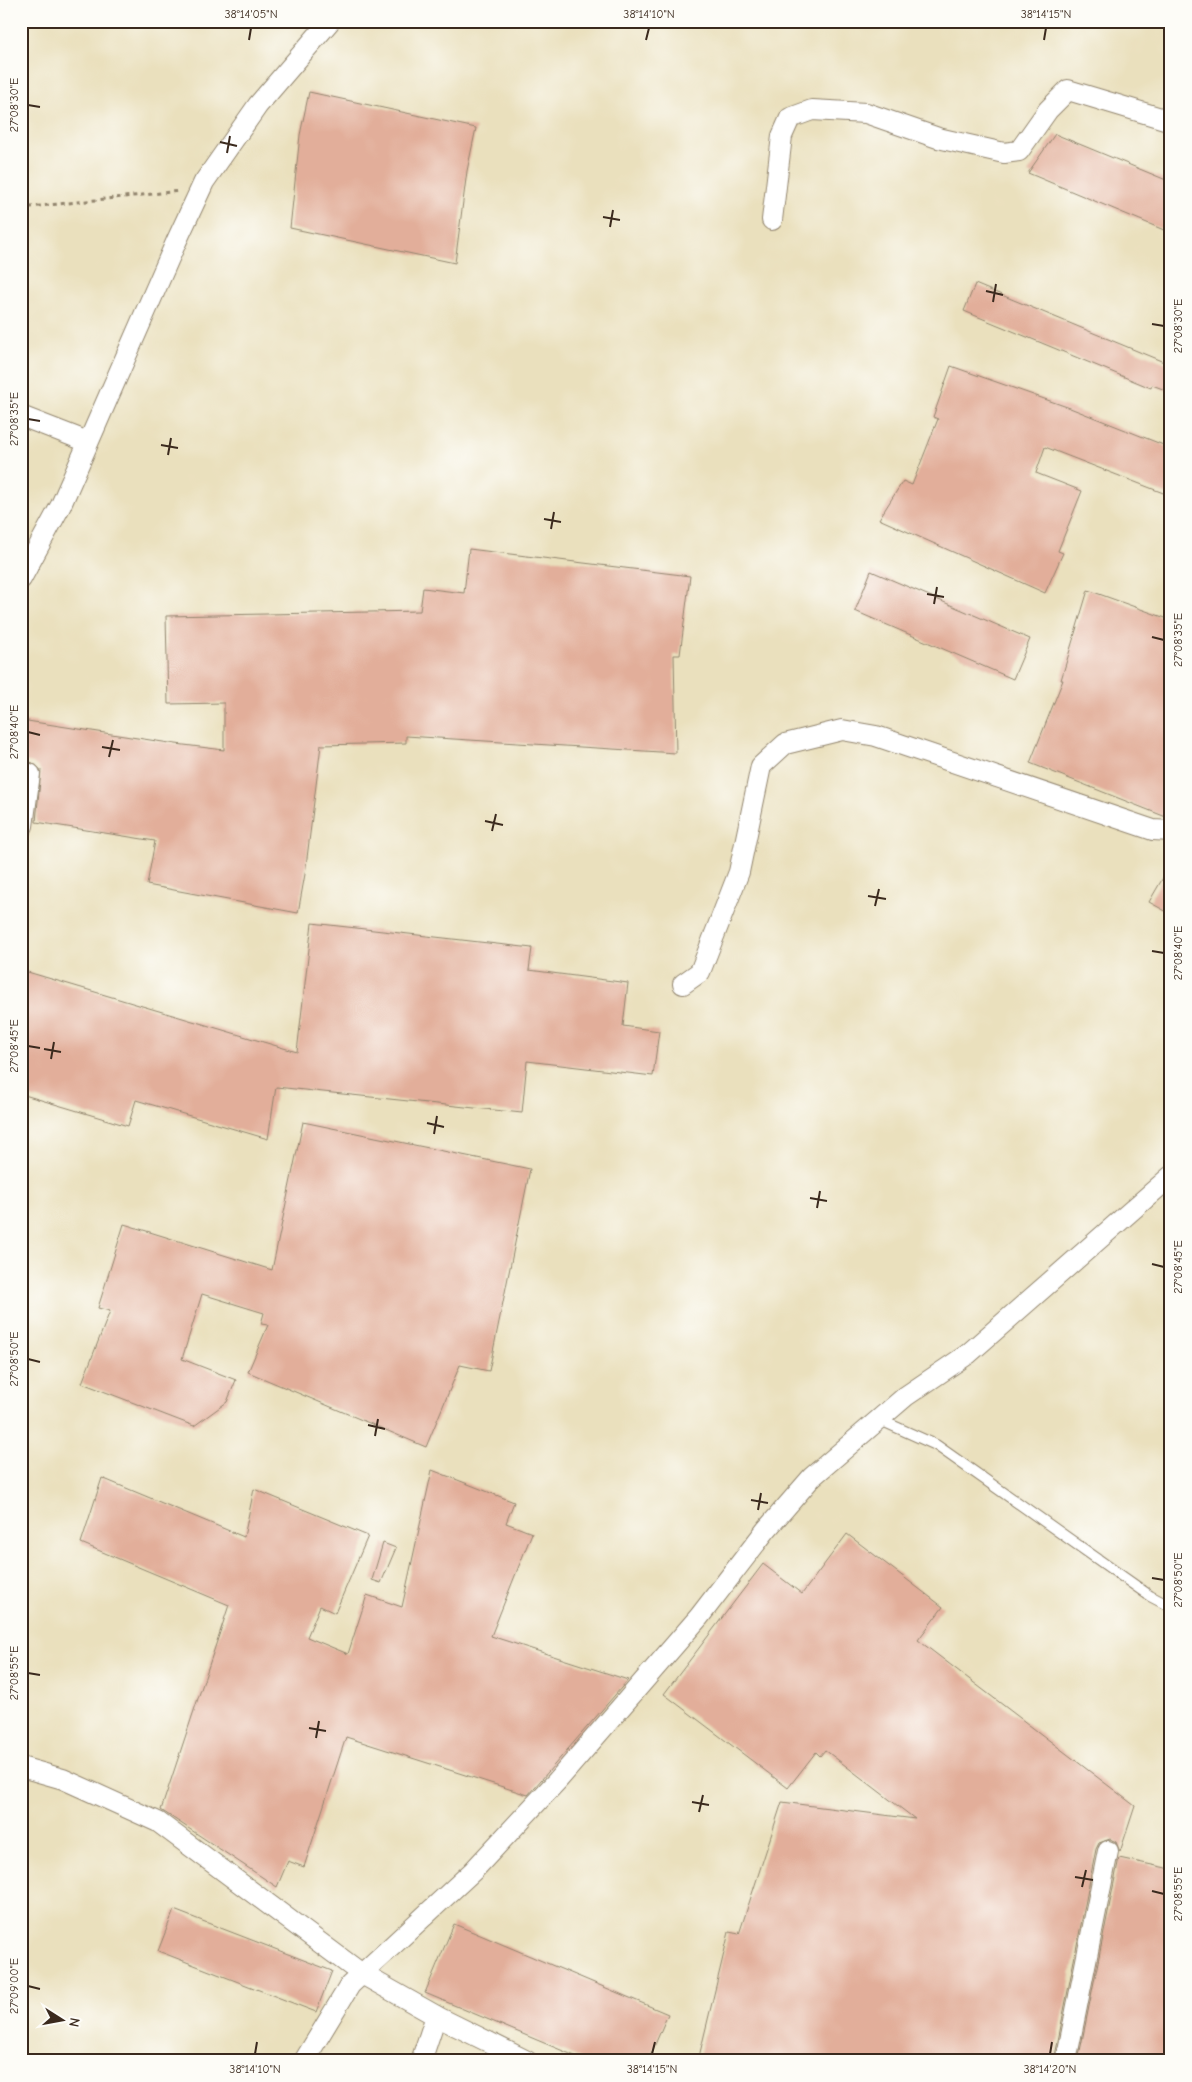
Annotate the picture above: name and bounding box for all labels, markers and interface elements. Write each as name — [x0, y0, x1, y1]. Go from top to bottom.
text: 38°14'05"N — [224, 7, 278, 21]
text: 38°14'10"N — [623, 7, 675, 21]
text: 38°14'15"N — [1021, 7, 1071, 21]
text: 27°08'30"E — [7, 78, 21, 132]
text: 27°08'30"E — [1171, 299, 1185, 353]
text: 27°08'35"E — [7, 392, 21, 446]
text: 27°08'35"E — [1171, 613, 1185, 667]
text: 27°08'40"E — [7, 705, 21, 759]
text: 27°08'40"E — [1171, 926, 1185, 980]
text: 27°08'45"E — [7, 1019, 21, 1073]
text: 27°08'45"E — [1171, 1240, 1185, 1294]
text: 27°08'50"E — [7, 1331, 21, 1387]
text: 27°08'50"E — [1171, 1552, 1185, 1608]
text: 27°08'55"E — [7, 1646, 21, 1700]
text: 27°08'55"E — [1171, 1867, 1185, 1921]
text: 27°09'00"E — [7, 1958, 21, 2014]
north arrow — [38, 1994, 88, 2044]
text: N — [65, 2016, 83, 2028]
text: 38°14'10"N — [229, 2062, 281, 2076]
text: 38°14'15"N — [627, 2062, 677, 2076]
text: 38°14'20"N — [1024, 2062, 1076, 2076]

